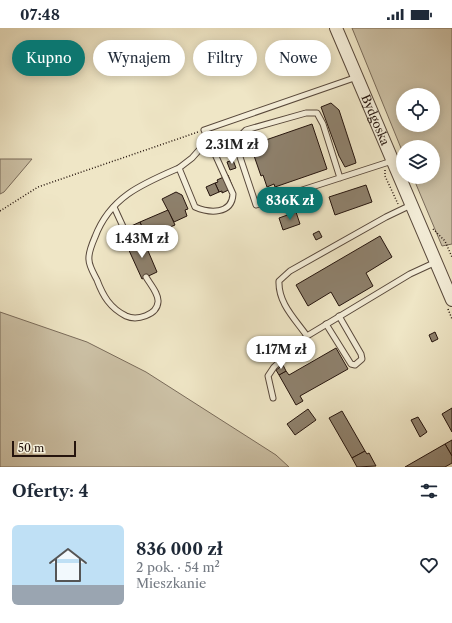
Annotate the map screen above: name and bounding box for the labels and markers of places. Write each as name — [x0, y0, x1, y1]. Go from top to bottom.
pin: 2.31M zł — [191, 131, 273, 165]
pin: 836K zł — [253, 187, 327, 221]
pin: 1.43M zł — [101, 225, 183, 259]
pin: 1.17M zł — [240, 336, 322, 370]

